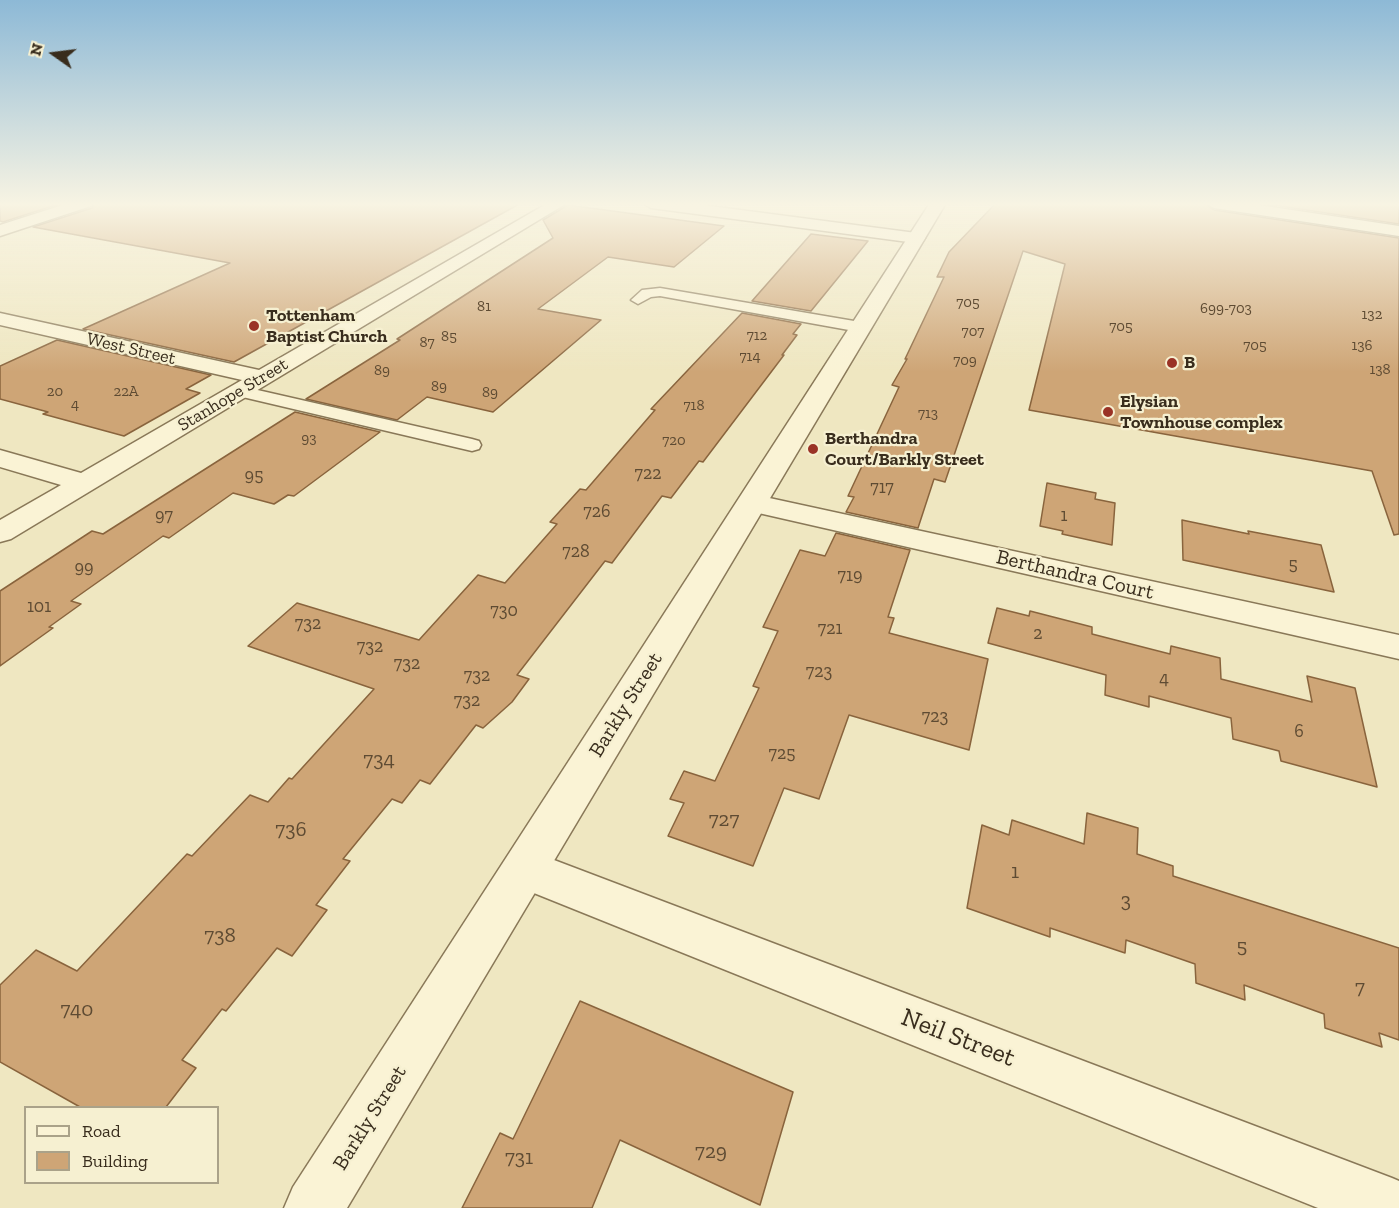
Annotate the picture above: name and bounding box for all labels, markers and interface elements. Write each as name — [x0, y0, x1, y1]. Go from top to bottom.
north arrow — [24, 24, 84, 84]
text: N — [25, 41, 47, 58]
house number: 705 — [956, 294, 980, 312]
house number: 81 — [477, 298, 491, 316]
house number: 699-703 — [1200, 300, 1252, 318]
place label: Tottenham Baptist Church — [266, 305, 387, 348]
house number: 132 — [1362, 306, 1382, 324]
house number: 705 — [1109, 318, 1133, 336]
marker: Tottenham Baptist Church — [247, 319, 261, 333]
house number: 707 — [962, 323, 984, 341]
house number: 712 — [747, 327, 767, 345]
street label: West Street — [84, 328, 178, 370]
house number: 85 — [441, 328, 457, 346]
house number: 87 — [419, 334, 435, 352]
house number: 705 — [1243, 337, 1267, 355]
house number: 136 — [1351, 337, 1373, 355]
house number: 714 — [740, 348, 760, 366]
house number: 709 — [953, 352, 977, 370]
place label: B — [1184, 352, 1195, 374]
street label: Stanhope Street — [174, 354, 292, 436]
marker: B — [1165, 356, 1179, 370]
house number: 138 — [1369, 361, 1391, 379]
house number: 89 — [374, 362, 390, 380]
house number: 89 — [431, 378, 447, 396]
house number: 20 — [47, 383, 63, 401]
house number: 22A — [113, 383, 139, 401]
house number: 89 — [482, 384, 498, 402]
place label: Elysian Townhouse complex — [1120, 391, 1283, 434]
house number: 4 — [71, 396, 79, 414]
house number: 718 — [684, 397, 704, 415]
house number: 713 — [918, 405, 938, 423]
marker: Elysian Townhouse complex — [1101, 405, 1115, 419]
place label: Berthandra Court/Barkly Street — [825, 428, 984, 470]
house number: 93 — [301, 430, 317, 448]
house number: 720 — [662, 432, 686, 450]
marker: Berthandra Court/Barkly Street — [806, 442, 820, 456]
house number: 722 — [634, 463, 662, 485]
house number: 95 — [245, 465, 263, 487]
house number: 717 — [870, 477, 894, 499]
house number: 726 — [583, 501, 611, 523]
house number: 97 — [155, 505, 173, 527]
house number: 1 — [1061, 505, 1067, 527]
house number: 728 — [562, 541, 590, 563]
street label: Berthandra Court — [994, 545, 1156, 605]
house number: 5 — [1288, 554, 1298, 576]
house number: 99 — [74, 557, 94, 579]
house number: 719 — [838, 565, 862, 587]
house number: 101 — [27, 596, 51, 618]
house number: 730 — [490, 600, 518, 622]
house number: 732 — [295, 613, 321, 635]
house number: 721 — [818, 618, 842, 640]
house number: 2 — [1033, 623, 1043, 645]
house number: 732 — [357, 636, 383, 658]
street label: Barkly Street — [584, 648, 668, 762]
house number: 732 — [394, 653, 420, 675]
house number: 723 — [806, 661, 832, 683]
house number: 732 — [464, 665, 490, 687]
house number: 4 — [1159, 668, 1169, 690]
house number: 732 — [454, 690, 480, 712]
house number: 723 — [922, 706, 948, 728]
house number: 6 — [1294, 721, 1304, 743]
house number: 725 — [769, 743, 795, 765]
house number: 734 — [363, 747, 395, 773]
house number: 727 — [709, 807, 739, 833]
house number: 736 — [275, 817, 307, 843]
house number: 1 — [1011, 859, 1019, 885]
house number: 3 — [1121, 888, 1131, 914]
house number: 738 — [204, 923, 236, 949]
house number: 5 — [1237, 934, 1247, 960]
house number: 7 — [1355, 975, 1365, 1001]
house number: 740 — [61, 997, 93, 1023]
street label: Neil Street — [897, 1002, 1019, 1074]
street label: Barkly Street — [328, 1061, 412, 1175]
legend — [24, 1106, 219, 1184]
text: Road — [82, 1120, 121, 1142]
house number: 729 — [695, 1139, 727, 1165]
house number: 731 — [505, 1145, 533, 1171]
text: Building — [82, 1150, 148, 1172]

